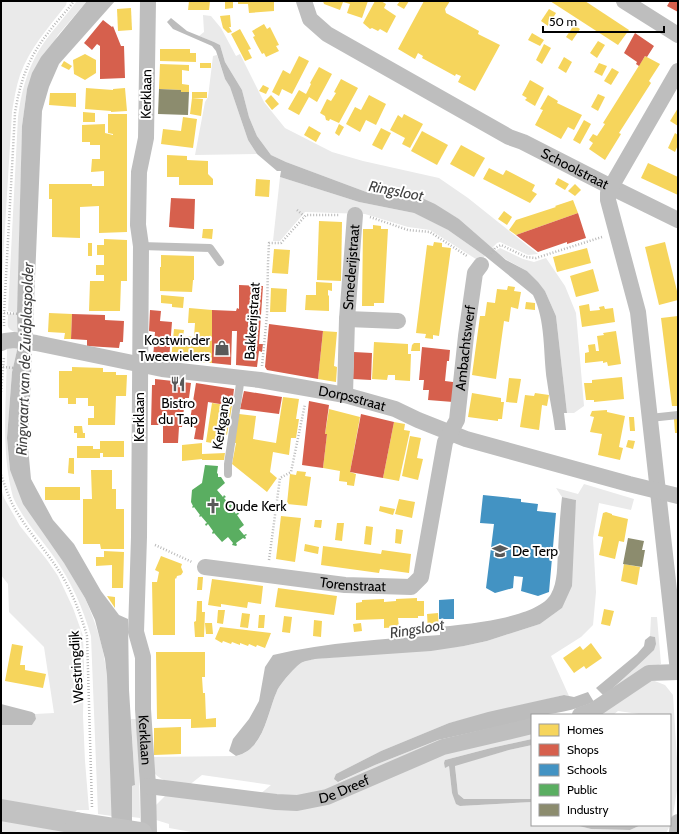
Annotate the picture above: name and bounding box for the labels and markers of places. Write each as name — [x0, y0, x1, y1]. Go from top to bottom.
place label: Kostwinder Tweewielers — [138, 331, 211, 365]
shop icon: Kostwinder Tweewielers — [213, 339, 231, 357]
restaurant icon: Bistro du Tap — [169, 375, 187, 393]
place label: Bistro du Tap — [158, 394, 198, 428]
church icon: Oude Kerk — [204, 497, 222, 515]
place label: Oude Kerk — [225, 497, 287, 515]
school or university icon: De Terp — [491, 542, 509, 560]
place label: De Terp — [512, 542, 558, 560]

